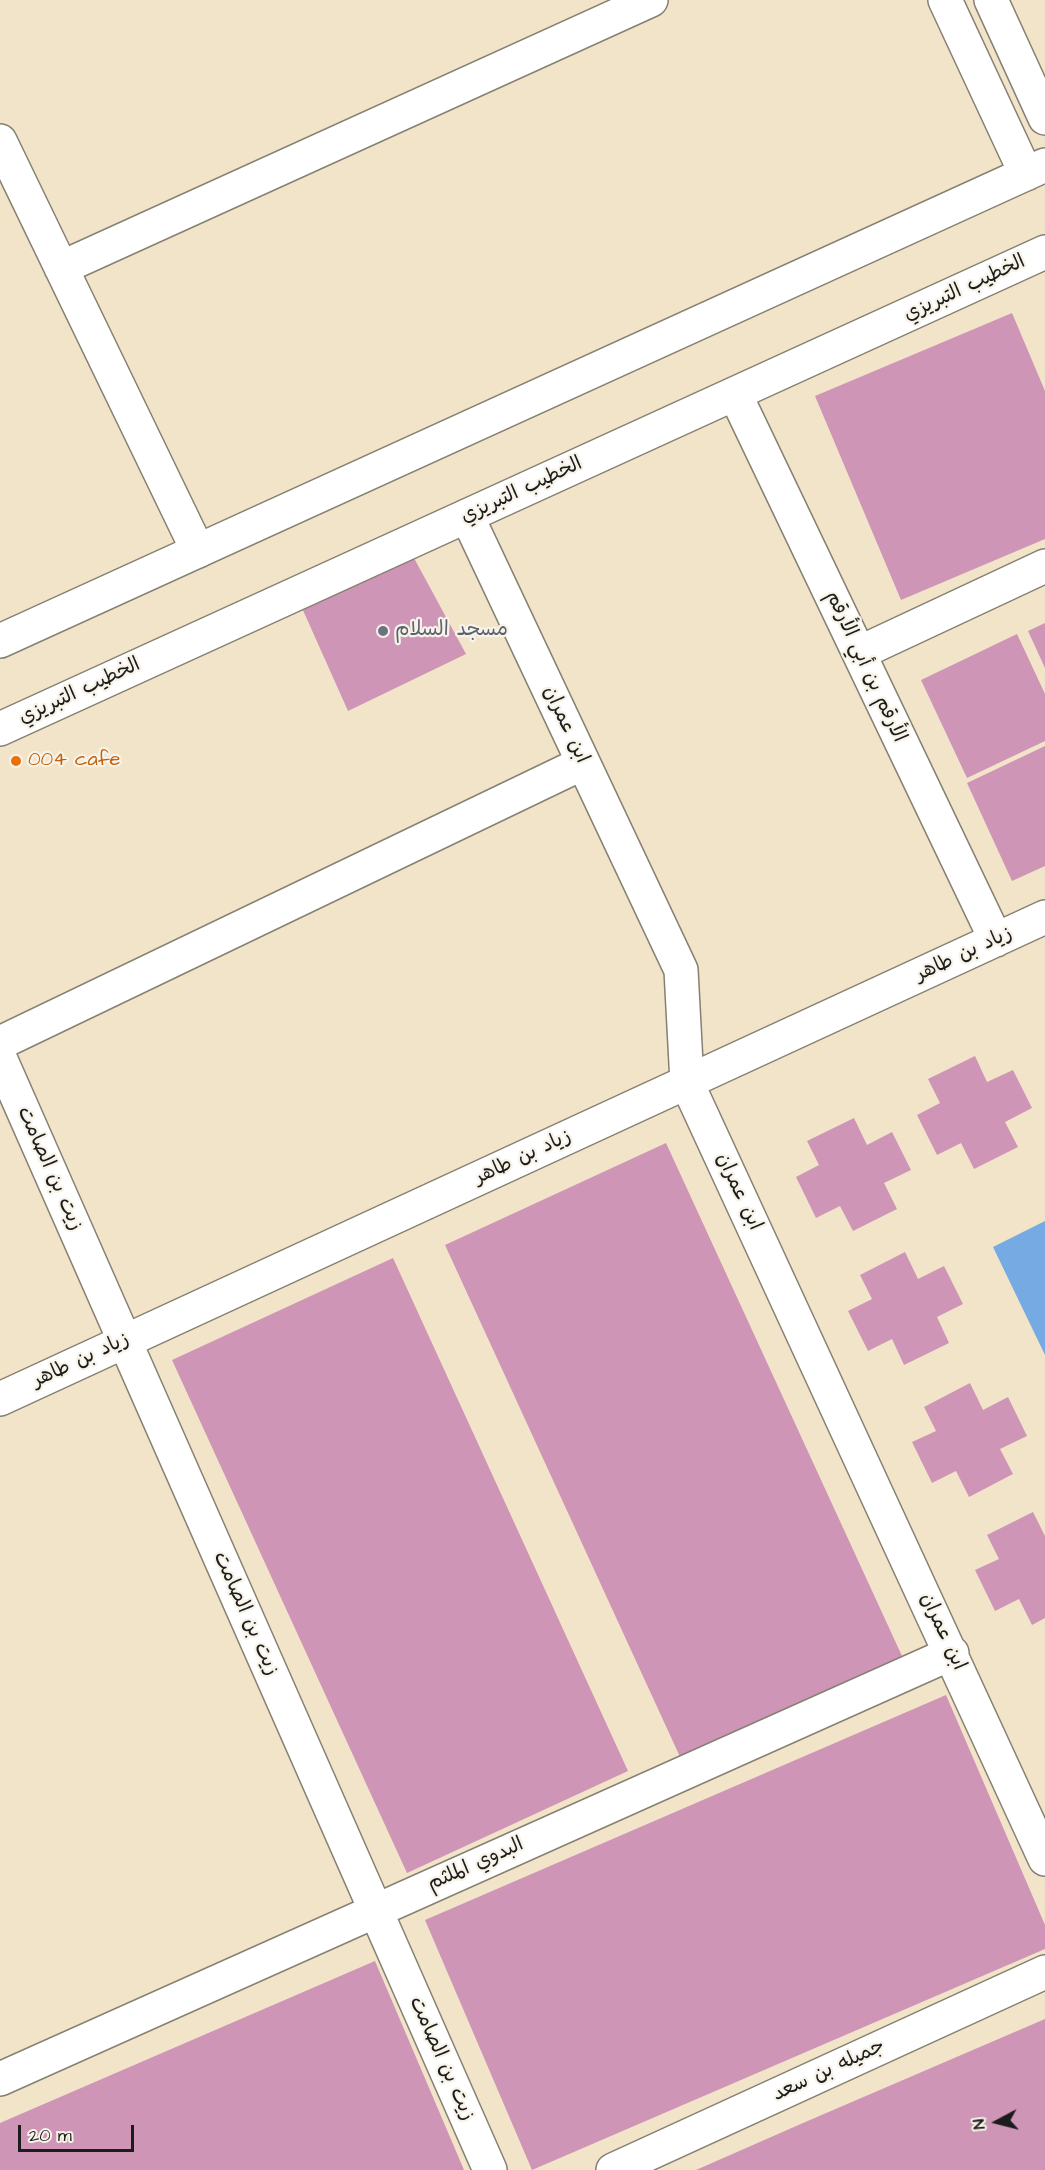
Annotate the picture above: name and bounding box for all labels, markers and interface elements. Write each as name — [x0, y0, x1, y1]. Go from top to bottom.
street label: الخطيب التبريزي — [900, 250, 1030, 328]
street label: الخطيب التبريزي — [457, 452, 587, 530]
street label: الأرقم بن أبي الأرقم — [819, 588, 911, 746]
place label: مسجد السلام — [395, 619, 508, 643]
marker: مسجد السلام — [376, 624, 390, 638]
street label: الخطيب التبريزي — [15, 653, 145, 731]
street label: ابن عمران — [537, 683, 593, 767]
place label: 004 cafe — [28, 749, 120, 773]
marker: 004 cafe — [9, 754, 23, 768]
street label: زياد بن طاهر — [912, 922, 1016, 988]
street label: زيت بن الصامت — [11, 1103, 87, 1235]
street label: زياد بن طاهر — [471, 1125, 575, 1191]
street label: ابن عمران — [710, 1150, 766, 1234]
street label: زياد بن طاهر — [29, 1328, 133, 1394]
street label: زيت بن الصامت — [207, 1548, 283, 1680]
street label: ابن عمران — [914, 1590, 970, 1674]
street label: البدوي الملثم — [424, 1833, 528, 1897]
street label: زيت بن الصامت — [403, 1993, 479, 2125]
street label: جميله بن سعد — [769, 2035, 889, 2107]
north arrow — [967, 2092, 1027, 2152]
scale bar — [21, 2113, 136, 2151]
text: N — [968, 2118, 991, 2131]
text: 20 m — [29, 2123, 72, 2148]

